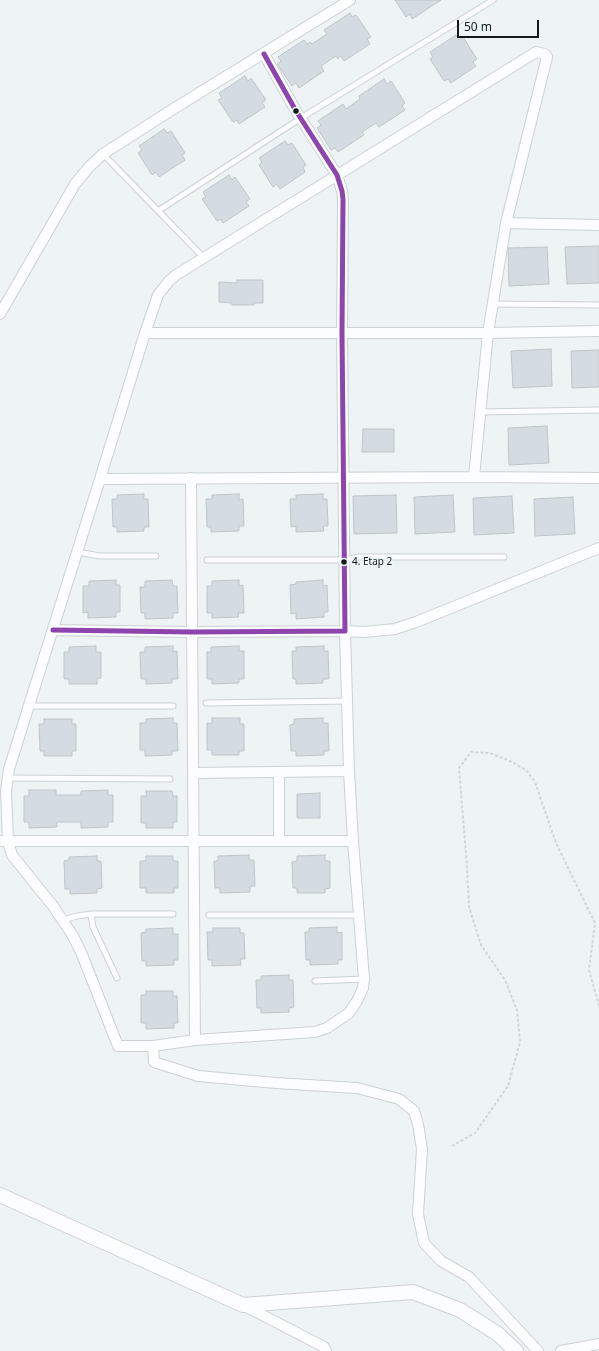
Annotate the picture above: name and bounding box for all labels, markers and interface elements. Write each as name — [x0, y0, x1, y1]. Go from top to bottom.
scale bar — [459, 12, 541, 38]
text: 50 m — [464, 18, 492, 35]
unlabelled marker — [291, 106, 301, 116]
place label: 4. Etap 2 — [352, 556, 392, 568]
marker: 4. Etap 2 — [339, 557, 349, 567]

